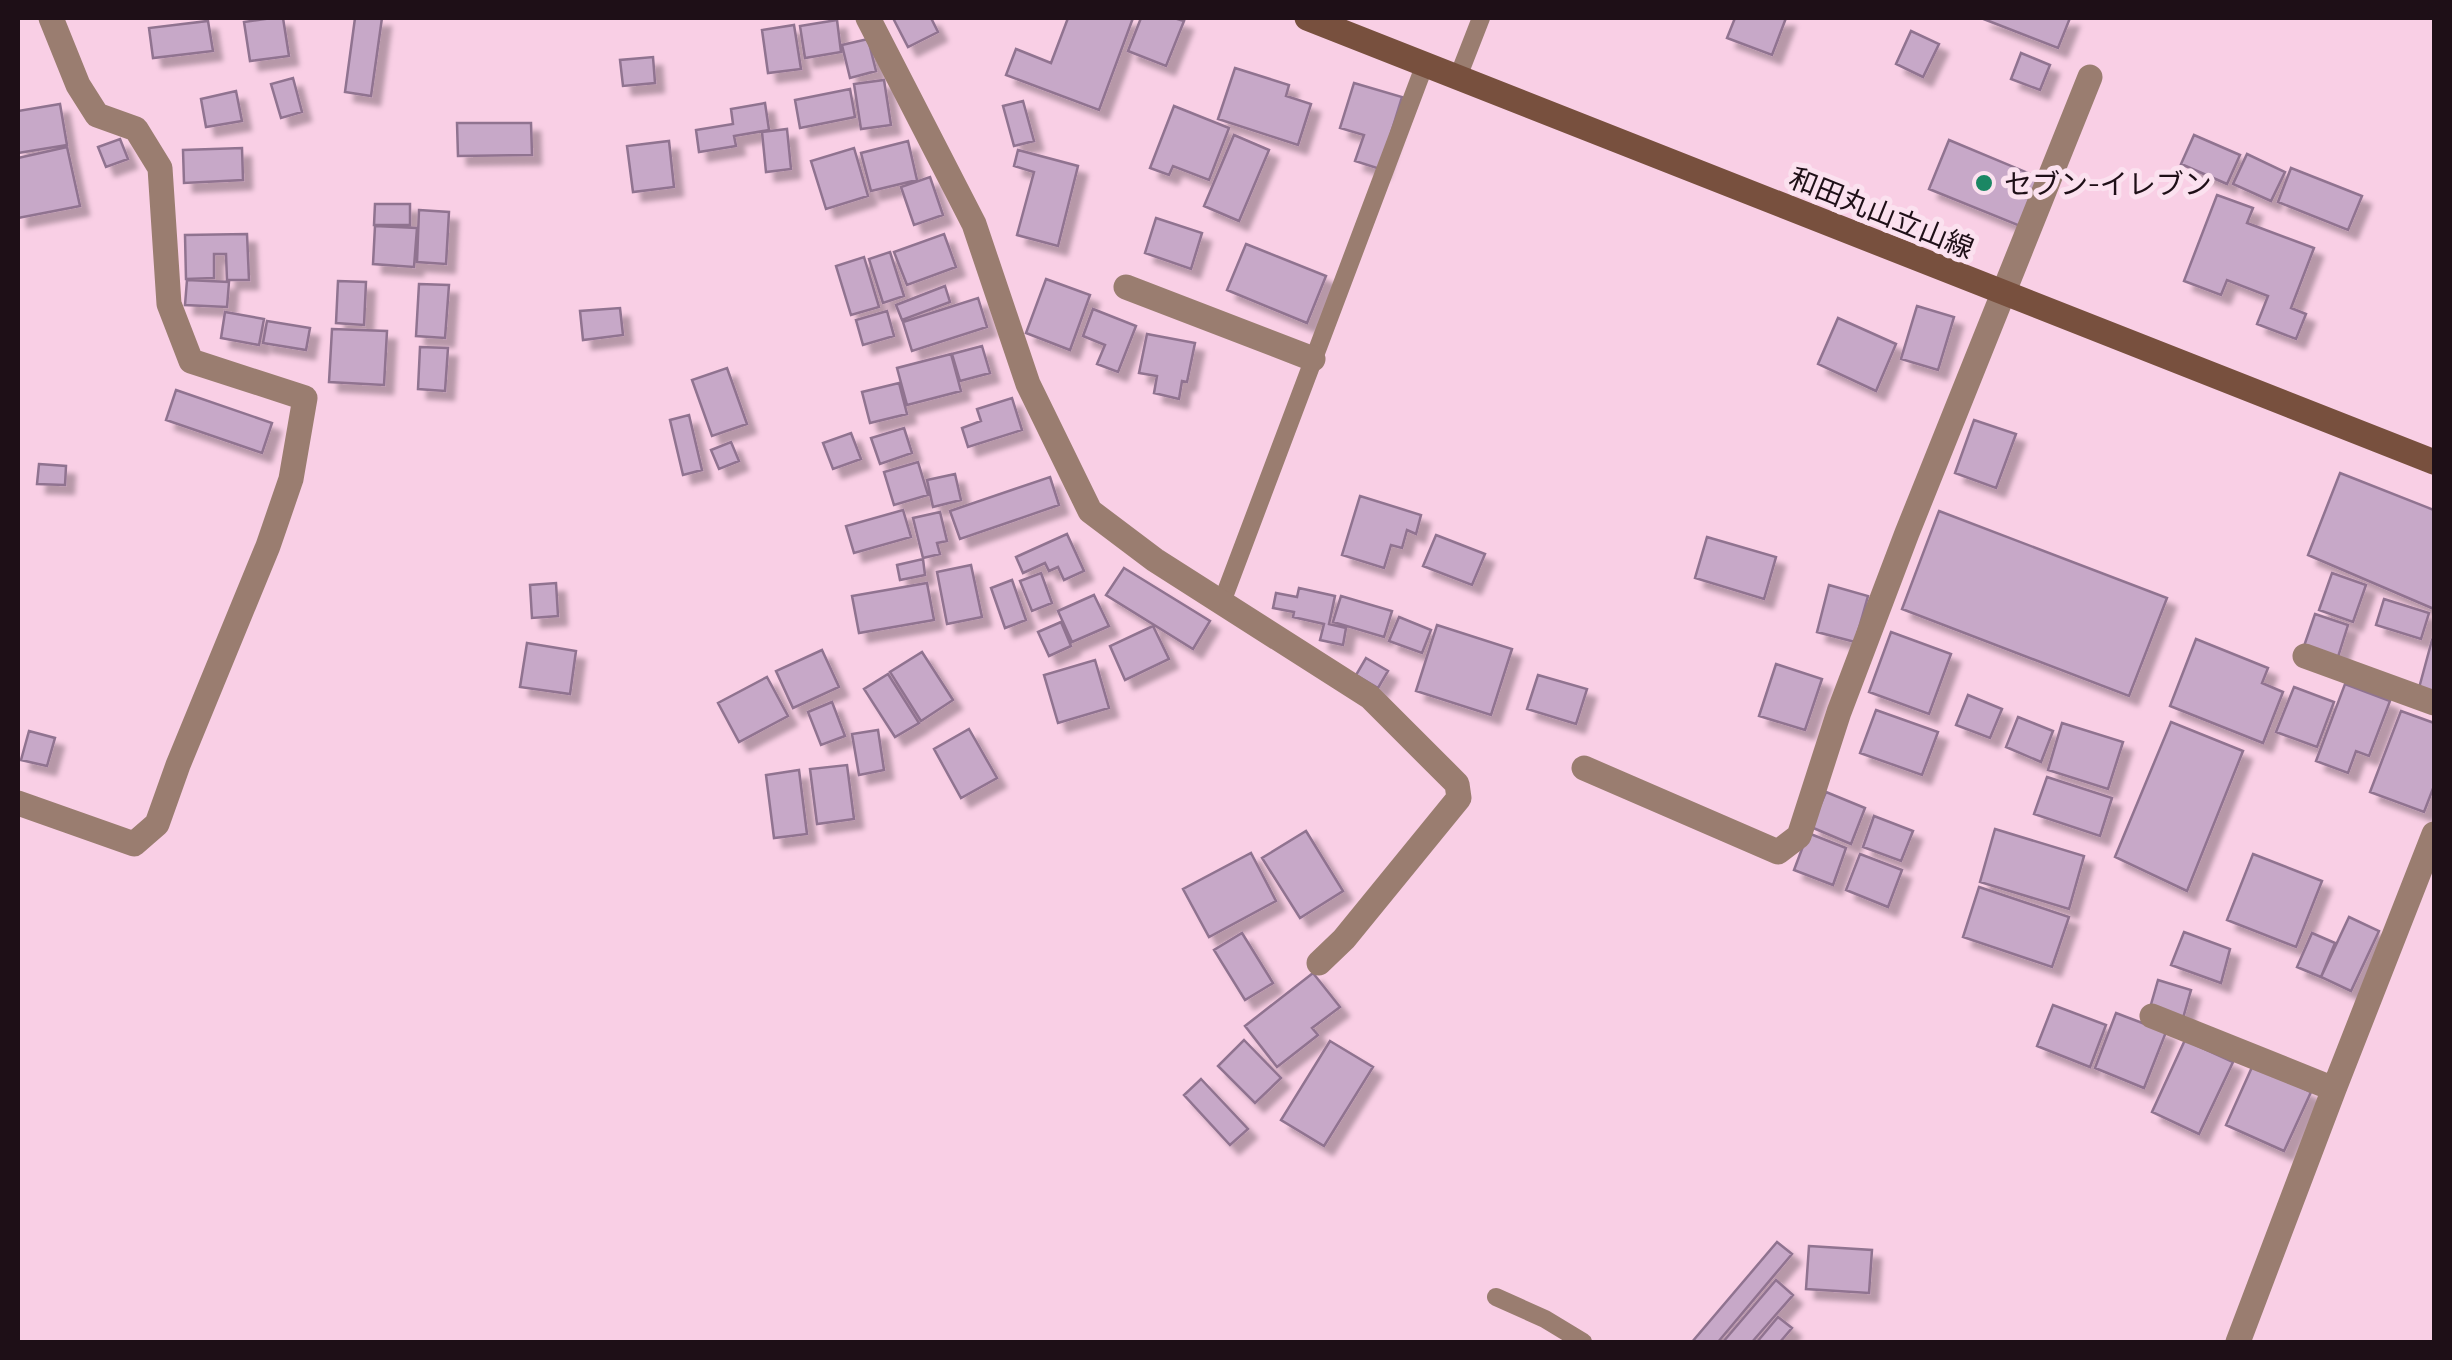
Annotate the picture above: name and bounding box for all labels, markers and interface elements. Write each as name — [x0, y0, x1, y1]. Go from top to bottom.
street label: 和田丸山立山線 — [1784, 158, 1980, 266]
place label: セブン-イレブン — [2004, 164, 2212, 202]
marker: セブン-イレブン — [1973, 172, 1995, 194]

